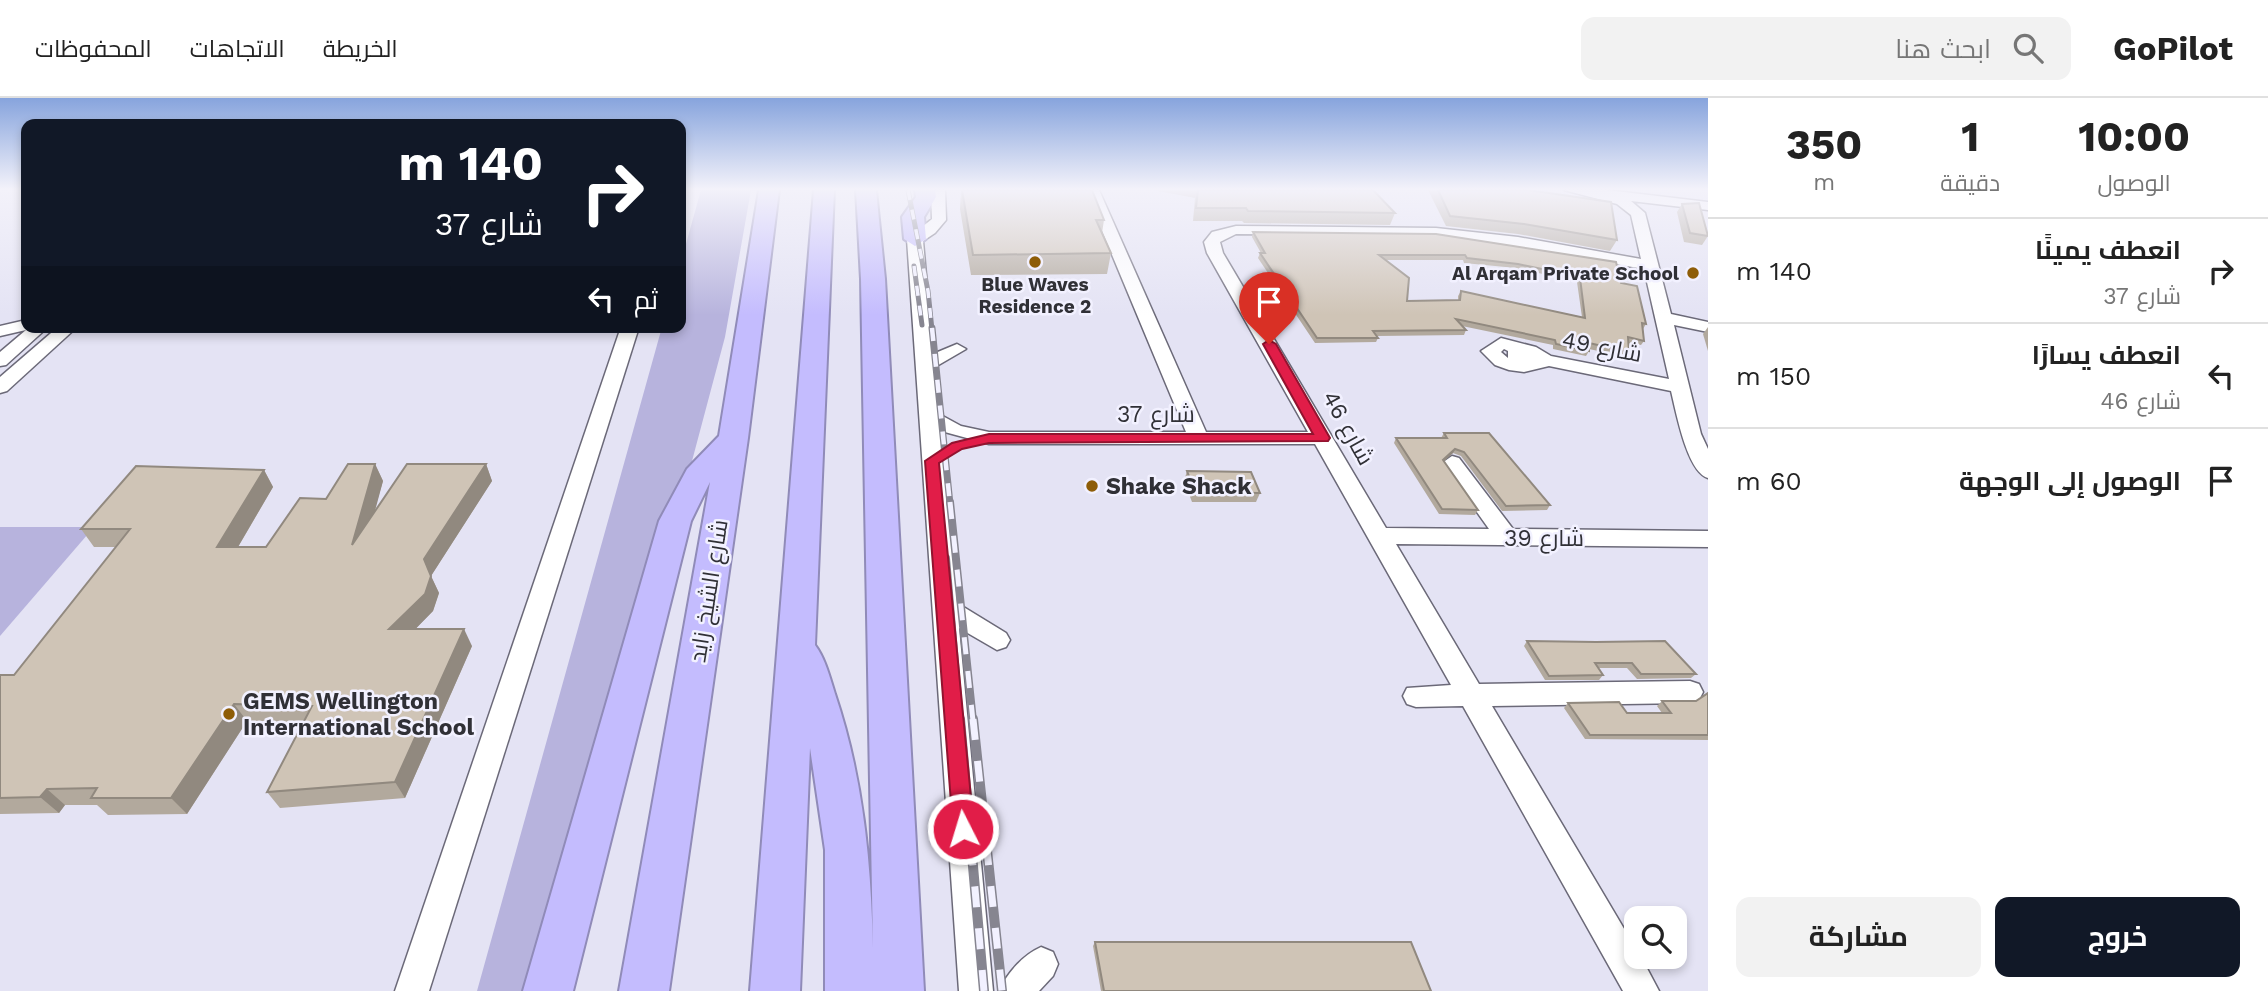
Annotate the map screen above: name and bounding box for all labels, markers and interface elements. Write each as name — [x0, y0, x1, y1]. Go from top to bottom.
search box — [1581, 17, 2071, 80]
icon: search — [2009, 29, 2047, 67]
text: GoPilot — [2113, 29, 2233, 68]
text: ابحث هنا — [1895, 34, 1991, 64]
text: المحفوظات — [35, 35, 152, 63]
text: الاتجاهات — [190, 35, 285, 63]
text: الخريطة — [323, 35, 398, 63]
text: 1 — [1961, 112, 1979, 161]
text: 10:00 — [2078, 112, 2190, 161]
text: 350 — [1786, 120, 1862, 169]
text: 140 m — [399, 134, 543, 192]
icon: right — [567, 147, 658, 238]
text: m — [1813, 169, 1835, 196]
text: دقيقة — [1940, 170, 2000, 197]
text: الوصول — [2097, 170, 2171, 197]
text: شارع 37 — [435, 205, 543, 243]
text: انعطف يمينًا — [2035, 235, 2181, 265]
icon: right — [2202, 252, 2240, 290]
marker: Blue Waves Residence 2 — [1027, 254, 1043, 270]
text: 140 m — [1736, 256, 1812, 286]
place label: Al Arqam Private School — [1452, 262, 1680, 285]
marker: Al Arqam Private School — [1685, 265, 1701, 281]
pin — [1239, 272, 1299, 344]
place label: Blue Waves Residence 2 — [979, 273, 1091, 318]
icon: left — [582, 280, 620, 318]
icon: arrive — [1250, 283, 1288, 321]
text: شارع 37 — [2103, 283, 2181, 310]
text: ثم — [634, 285, 658, 315]
street label: شارع 49 — [1559, 326, 1644, 370]
text: انعطف يسارًا — [2032, 340, 2181, 370]
icon: left — [2202, 357, 2240, 395]
text: 150 m — [1736, 361, 1811, 391]
street label: شارع 46 — [1315, 386, 1379, 471]
text: شارع 46 — [2101, 388, 2181, 415]
street label: شارع 37 — [1117, 401, 1195, 430]
icon: arrive — [2202, 462, 2240, 500]
text: 60 m — [1736, 466, 1802, 496]
text: الوصول إلى الوجهة — [1959, 466, 2181, 496]
place label: Shake Shack — [1106, 473, 1252, 500]
marker: Shake Shack — [1084, 478, 1100, 494]
street label: شارع الشيخ زايد — [684, 518, 736, 665]
street label: شارع 39 — [1504, 525, 1584, 554]
place label: GEMS Wellington International School — [243, 688, 474, 741]
marker: GEMS Wellington International School — [221, 706, 237, 722]
position arrow — [926, 792, 1000, 866]
button: مشاركة — [1736, 897, 1981, 977]
button: خروج — [1995, 897, 2240, 977]
map controls — [1624, 906, 1687, 969]
button: search — [1624, 906, 1687, 969]

